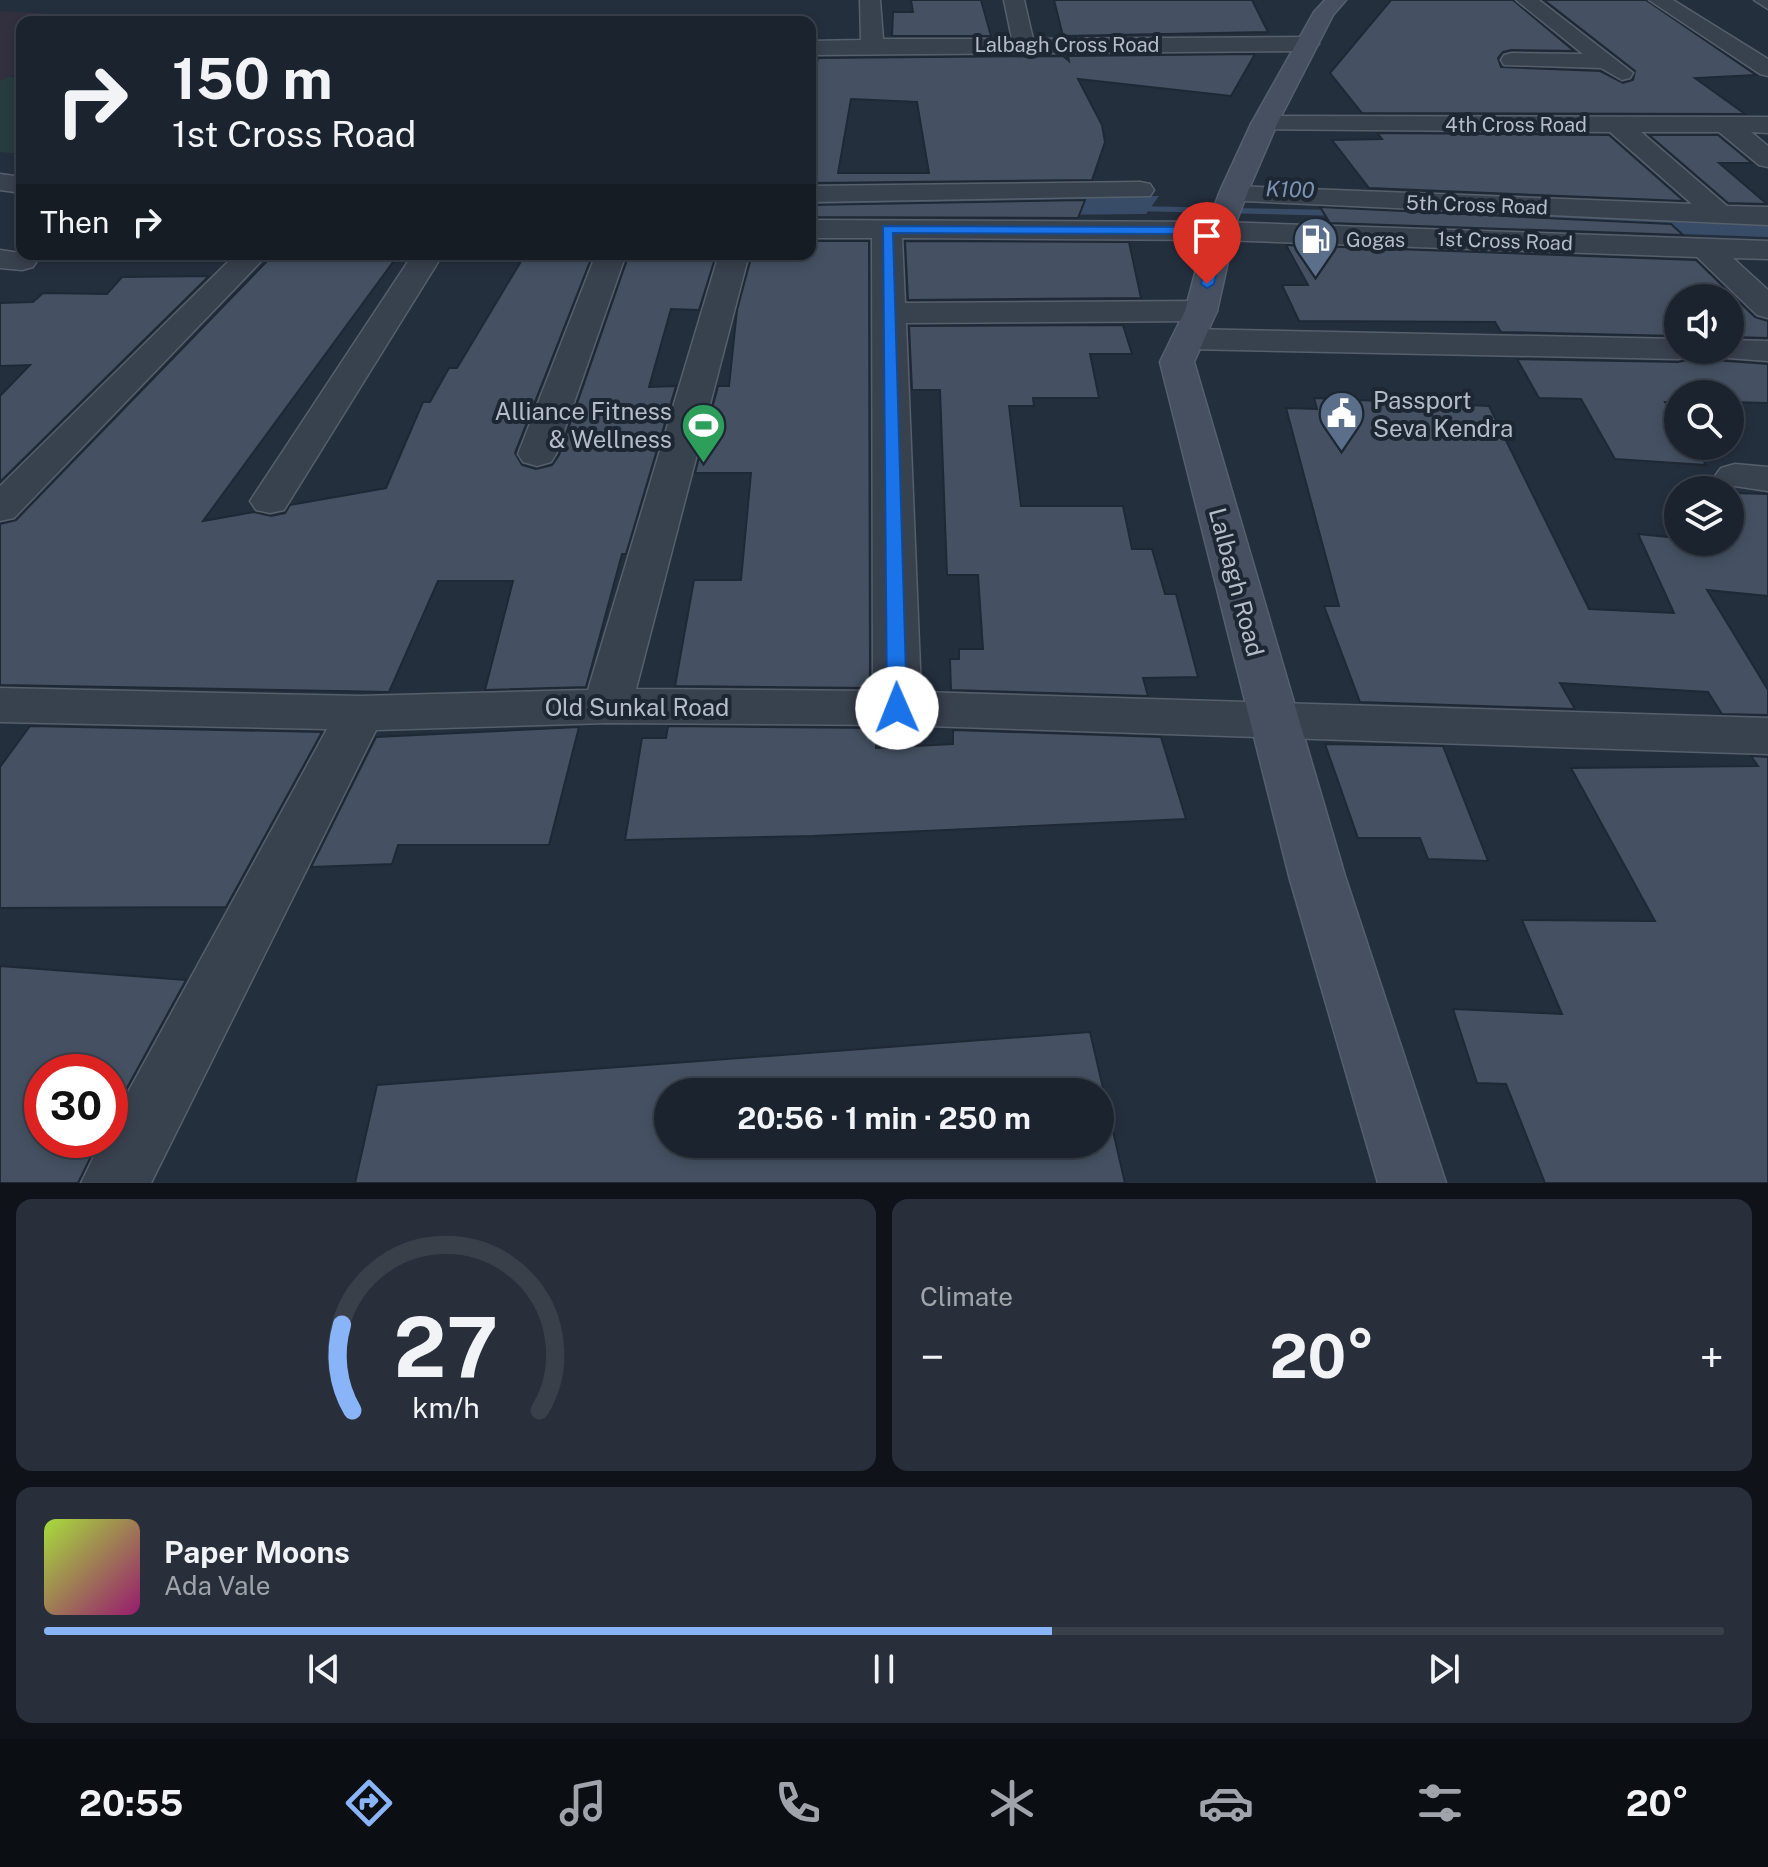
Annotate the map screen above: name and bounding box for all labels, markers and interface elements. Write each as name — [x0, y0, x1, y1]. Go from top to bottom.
street label: Lalbagh Cross Road — [975, 33, 1159, 57]
text: 150 m — [172, 46, 333, 112]
icon: right — [40, 48, 144, 152]
text: 1st Cross Road — [172, 113, 416, 155]
street label: 4th Cross Road — [1445, 113, 1587, 137]
water label: K100 — [1265, 175, 1315, 203]
street label: 5th Cross Road — [1406, 191, 1548, 219]
icon: right — [125, 200, 169, 244]
pin — [1173, 202, 1241, 284]
text: Then — [40, 204, 109, 240]
icon: arrive — [1185, 214, 1229, 258]
fuel station icon: Gogas — [1291, 216, 1339, 279]
street label: 1st Cross Road — [1437, 227, 1573, 255]
place label: Gogas — [1346, 228, 1405, 252]
map controls — [1664, 284, 1744, 556]
button: sound — [1664, 284, 1744, 364]
button: search — [1664, 380, 1744, 460]
place label: Passport Seva Kendra — [1373, 386, 1513, 442]
public building icon: Passport Seva Kendra — [1318, 390, 1366, 453]
place label: Alliance Fitness & Wellness — [494, 397, 672, 453]
sports icon: Alliance Fitness & Wellness — [679, 401, 727, 464]
button: layers — [1664, 476, 1744, 556]
street label: Lalbagh Road — [1204, 505, 1270, 659]
position arrow — [855, 666, 939, 750]
street label: Old Sunkal Road — [545, 693, 729, 721]
speed limit sign: 30 — [24, 1054, 128, 1158]
text: 20:56 · 1 min · 250 m — [737, 1100, 1031, 1136]
text: Climate — [920, 1281, 1013, 1312]
text: 27 — [394, 1298, 498, 1396]
text: 20° — [1269, 1321, 1375, 1392]
text: − — [920, 1331, 944, 1383]
text: + — [1700, 1331, 1724, 1383]
text: km/h — [412, 1391, 480, 1424]
text: Paper Moons — [164, 1534, 350, 1570]
text: Ada Vale — [164, 1570, 270, 1601]
icon: previous — [302, 1647, 346, 1691]
icon: pause — [862, 1647, 906, 1691]
icon: next — [1422, 1647, 1466, 1691]
icon: directions — [341, 1775, 397, 1831]
icon: music — [555, 1775, 611, 1831]
icon: phone — [770, 1775, 826, 1831]
icon: climate — [984, 1775, 1040, 1831]
icon: car — [1198, 1775, 1254, 1831]
icon: filters — [1412, 1775, 1468, 1831]
text: 20:55 — [79, 1782, 183, 1824]
text: 20° — [1626, 1782, 1689, 1824]

